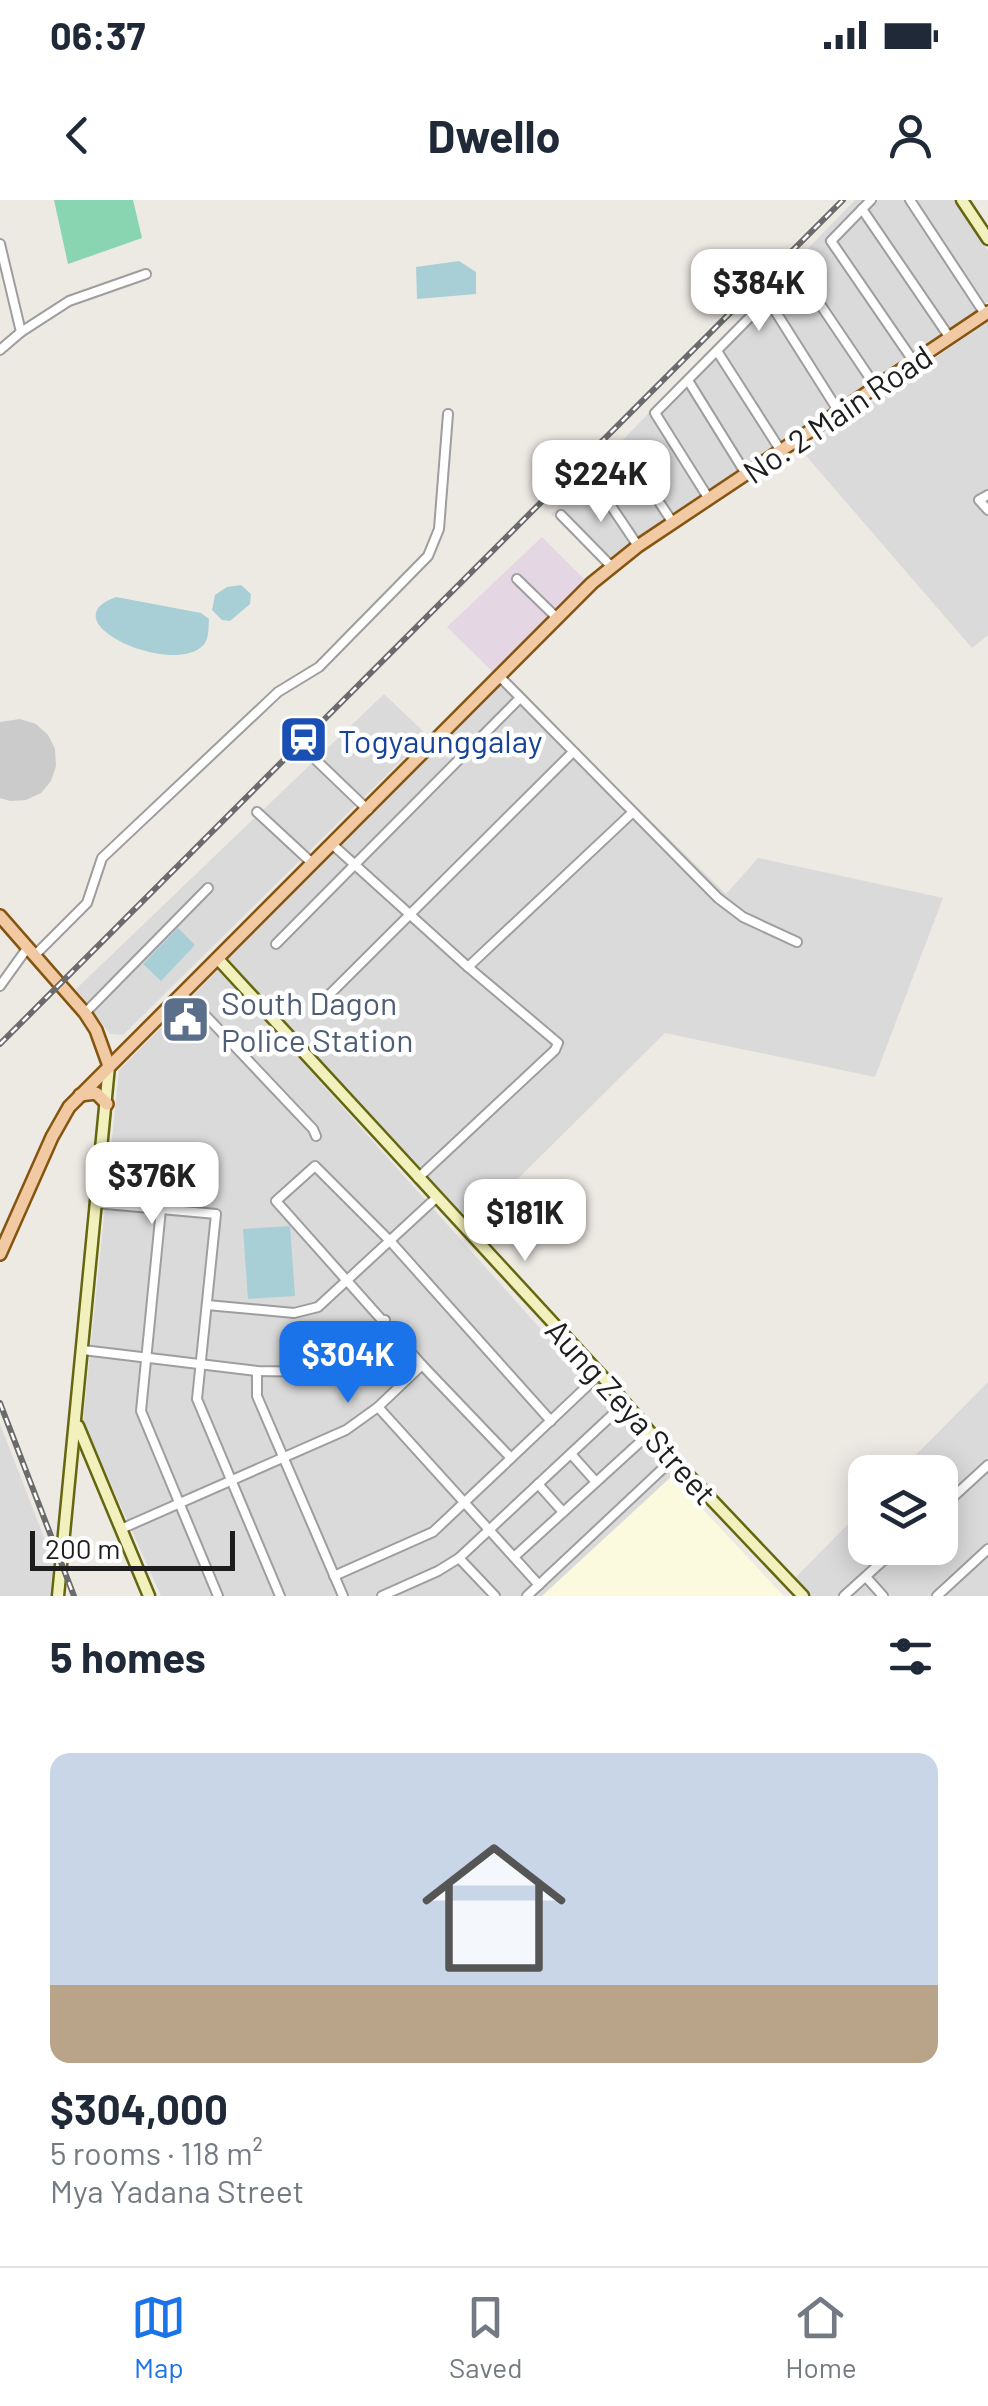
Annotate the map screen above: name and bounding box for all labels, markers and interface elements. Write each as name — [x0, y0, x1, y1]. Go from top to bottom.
text: 06:37 — [50, 12, 145, 58]
icon: back — [50, 108, 105, 163]
text: Dwello — [427, 108, 561, 162]
icon: person — [883, 108, 938, 163]
pin: $384K — [689, 249, 829, 334]
text: $384K — [713, 262, 805, 300]
street label: No. 2 Main Road — [735, 336, 939, 490]
pin: $224K — [531, 440, 671, 525]
text: $224K — [554, 453, 648, 491]
station icon: Togyaunggalay — [277, 714, 329, 766]
place label: Togyaunggalay — [338, 721, 543, 759]
place label: South Dagon Police Station — [221, 983, 413, 1058]
public building icon: South Dagon Police Station — [160, 994, 212, 1046]
pin: $376K — [82, 1142, 222, 1227]
text: $376K — [108, 1155, 196, 1193]
pin: $181K — [455, 1179, 595, 1264]
text: $181K — [486, 1192, 564, 1230]
street label: Aung Zeya Street — [539, 1311, 725, 1511]
pin: $304K — [278, 1321, 418, 1406]
text: $304K — [301, 1334, 395, 1372]
map controls — [848, 1455, 958, 1565]
button: layers — [848, 1455, 958, 1565]
scale bar — [30, 1526, 235, 1570]
text: 200 m — [45, 1531, 120, 1565]
icon: filters — [883, 1629, 938, 1684]
text: 5 homes — [50, 1631, 206, 1681]
icon: home — [404, 1818, 584, 1998]
text: $304,000 — [50, 2083, 228, 2133]
text: 5 rooms · 118 m² — [50, 2133, 263, 2171]
text: Mya Yadana Street — [50, 2171, 304, 2209]
tab: Map — [131, 2290, 186, 2384]
tab: Saved — [449, 2290, 522, 2384]
tab: Home — [785, 2290, 857, 2384]

